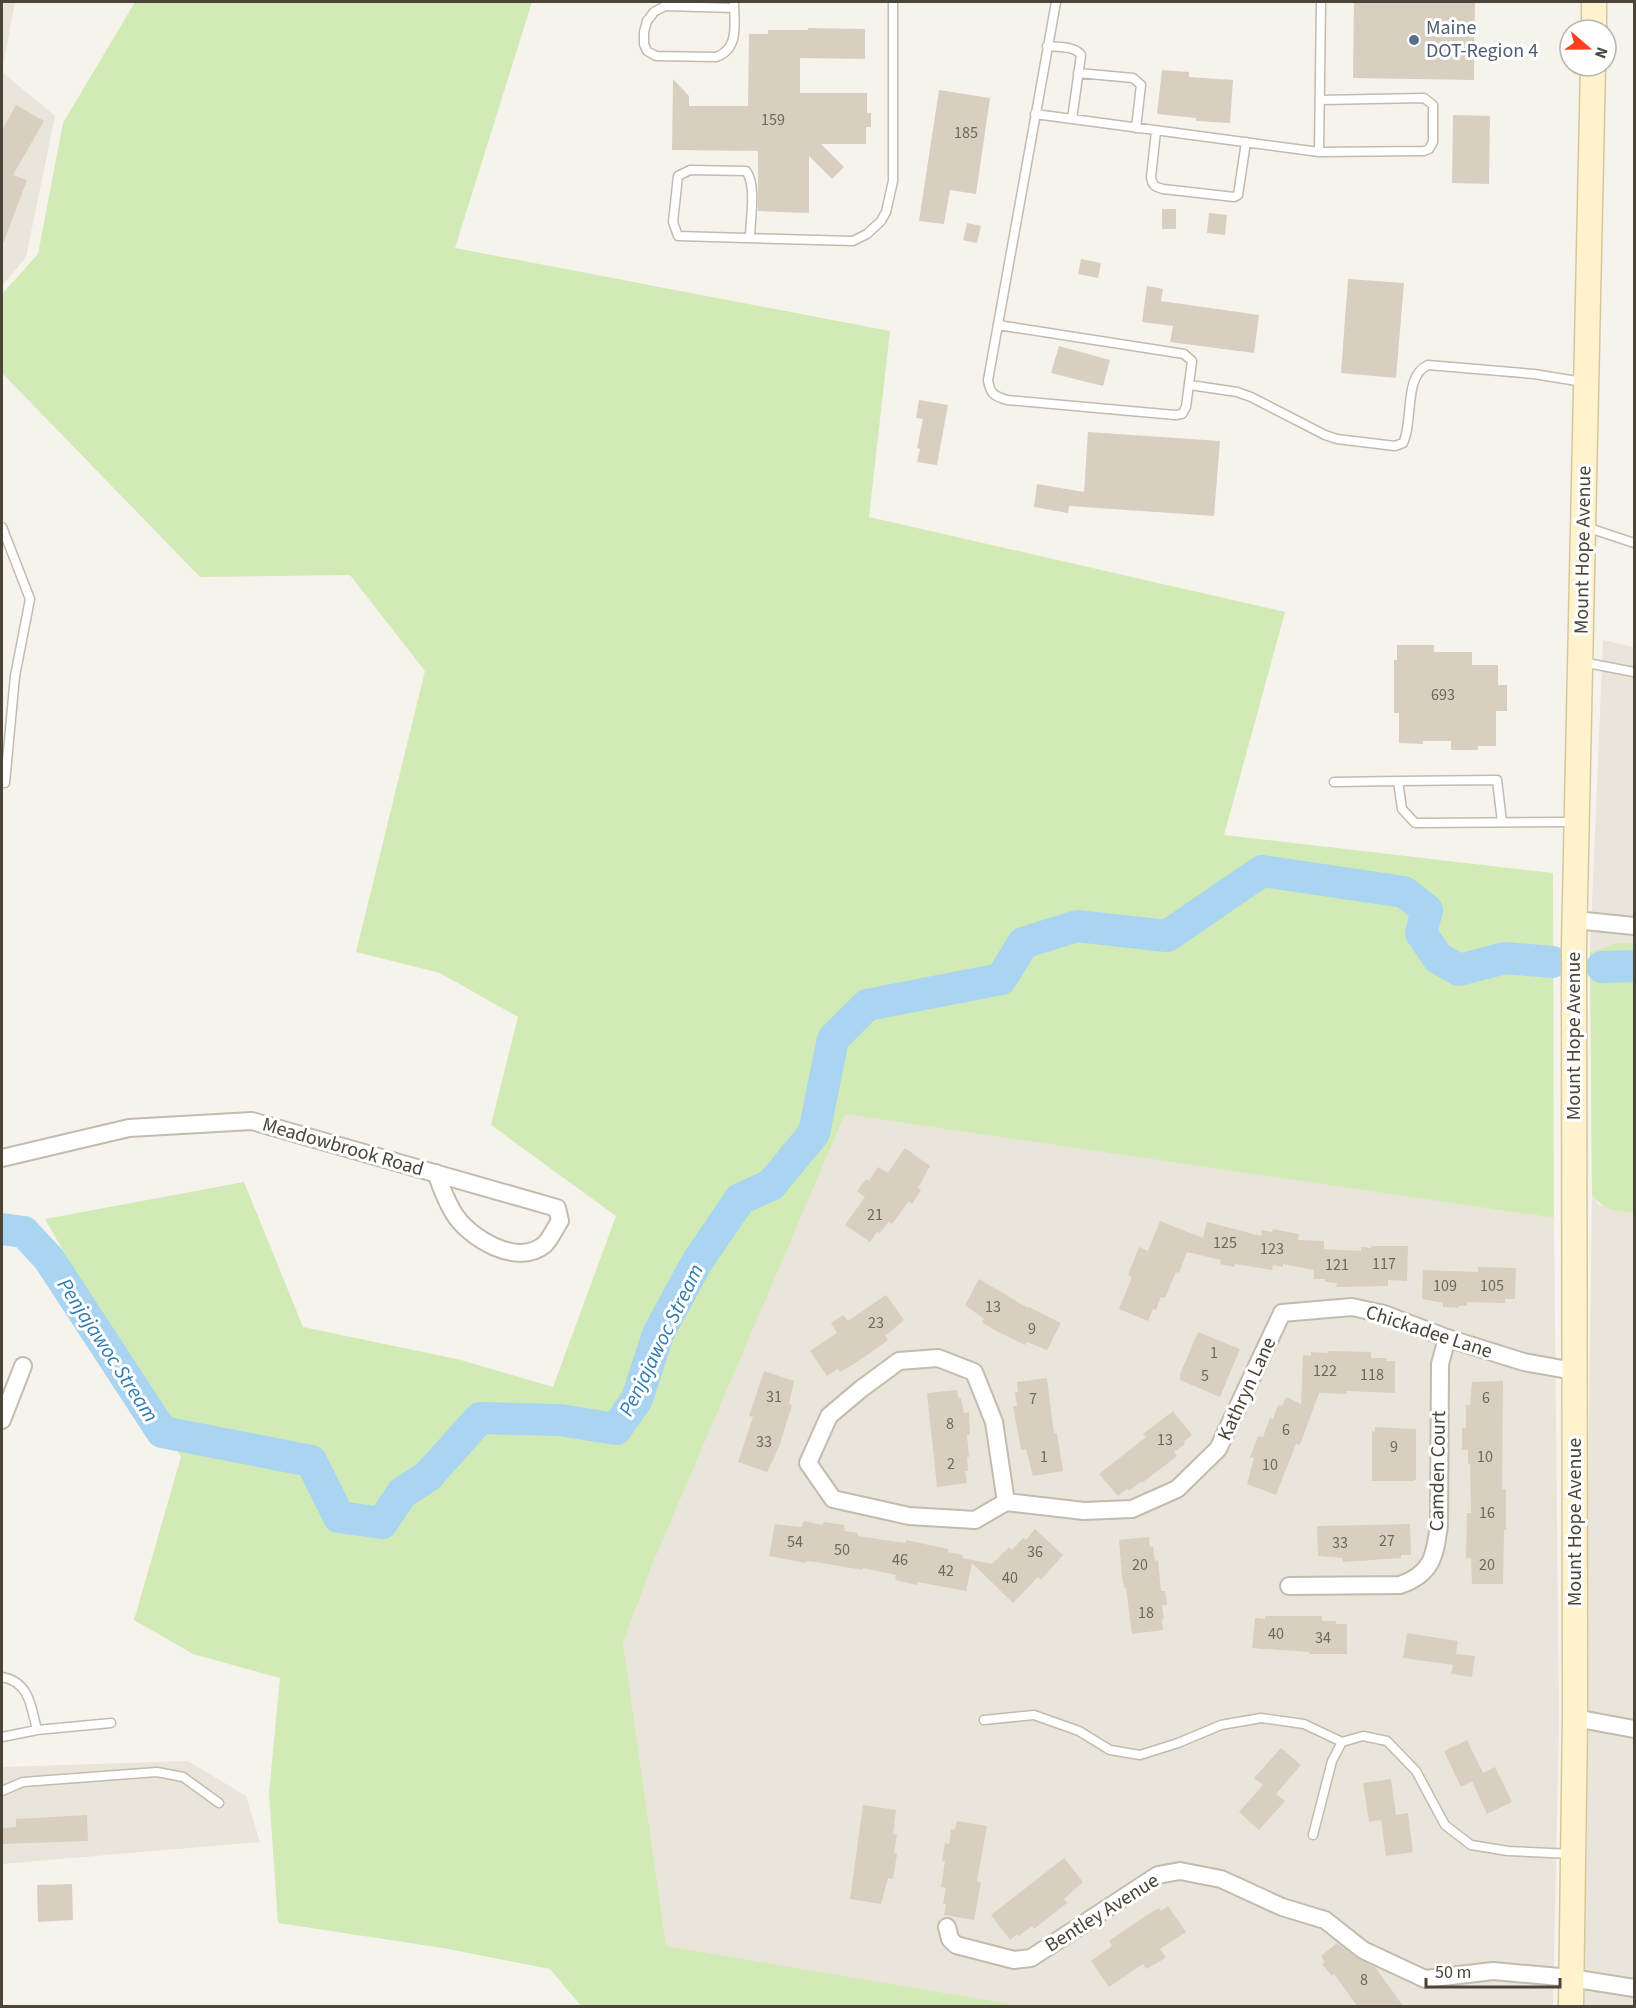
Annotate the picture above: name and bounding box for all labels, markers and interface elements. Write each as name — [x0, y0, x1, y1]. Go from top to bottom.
place label: Maine DOT-Region 4 — [1426, 14, 1538, 65]
north arrow — [1558, 18, 1618, 78]
marker: Maine DOT-Region 4 — [1407, 33, 1421, 47]
text: N — [1589, 44, 1613, 62]
house number: 159 — [761, 109, 785, 131]
house number: 185 — [954, 122, 978, 144]
street label: Mount Hope Avenue — [1568, 465, 1598, 634]
house number: 693 — [1431, 684, 1455, 706]
street label: Mount Hope Avenue — [1560, 952, 1588, 1120]
street label: Meadowbrook Road — [259, 1111, 427, 1183]
house number: 21 — [867, 1204, 883, 1226]
house number: 125 — [1213, 1232, 1237, 1254]
house number: 123 — [1260, 1238, 1284, 1260]
house number: 117 — [1372, 1253, 1396, 1275]
house number: 121 — [1325, 1254, 1349, 1276]
water label: Penjajawoc Stream — [611, 1259, 711, 1421]
water label: Penjajawoc Stream — [50, 1272, 166, 1428]
house number: 109 — [1433, 1275, 1457, 1297]
house number: 105 — [1480, 1275, 1504, 1297]
house number: 13 — [985, 1296, 1001, 1318]
street label: Chickadee Lane — [1362, 1298, 1496, 1366]
house number: 23 — [868, 1312, 884, 1334]
house number: 9 — [1028, 1318, 1036, 1340]
street label: Kathryn Lane — [1211, 1333, 1283, 1445]
house number: 1 — [1210, 1342, 1218, 1364]
house number: 122 — [1313, 1360, 1337, 1382]
house number: 118 — [1360, 1364, 1384, 1386]
house number: 5 — [1201, 1365, 1209, 1387]
house number: 31 — [766, 1386, 782, 1408]
house number: 6 — [1482, 1387, 1490, 1409]
house number: 7 — [1029, 1388, 1037, 1410]
street label: Camden Court — [1423, 1410, 1453, 1532]
house number: 8 — [946, 1413, 954, 1435]
house number: 6 — [1282, 1419, 1290, 1441]
house number: 13 — [1157, 1429, 1173, 1451]
house number: 33 — [756, 1431, 772, 1453]
house number: 9 — [1390, 1436, 1398, 1458]
street label: Mount Hope Avenue — [1561, 1438, 1589, 1606]
house number: 1 — [1040, 1446, 1048, 1468]
house number: 10 — [1477, 1446, 1493, 1468]
house number: 2 — [947, 1453, 955, 1475]
house number: 10 — [1262, 1454, 1278, 1476]
house number: 16 — [1479, 1502, 1495, 1524]
house number: 27 — [1379, 1530, 1395, 1552]
house number: 54 — [787, 1531, 803, 1553]
house number: 33 — [1332, 1532, 1348, 1554]
house number: 50 — [834, 1539, 850, 1561]
house number: 36 — [1027, 1541, 1043, 1563]
house number: 46 — [892, 1549, 908, 1571]
house number: 20 — [1132, 1554, 1148, 1576]
house number: 20 — [1479, 1554, 1495, 1576]
house number: 42 — [938, 1560, 954, 1582]
house number: 40 — [1002, 1567, 1018, 1589]
house number: 18 — [1138, 1602, 1154, 1624]
house number: 40 — [1268, 1623, 1284, 1645]
house number: 34 — [1315, 1627, 1331, 1649]
street label: Bentley Avenue — [1040, 1867, 1164, 1959]
scale bar — [1426, 1951, 1560, 1989]
text: 50 m — [1435, 1960, 1471, 1985]
house number: 8 — [1360, 1969, 1368, 1991]

